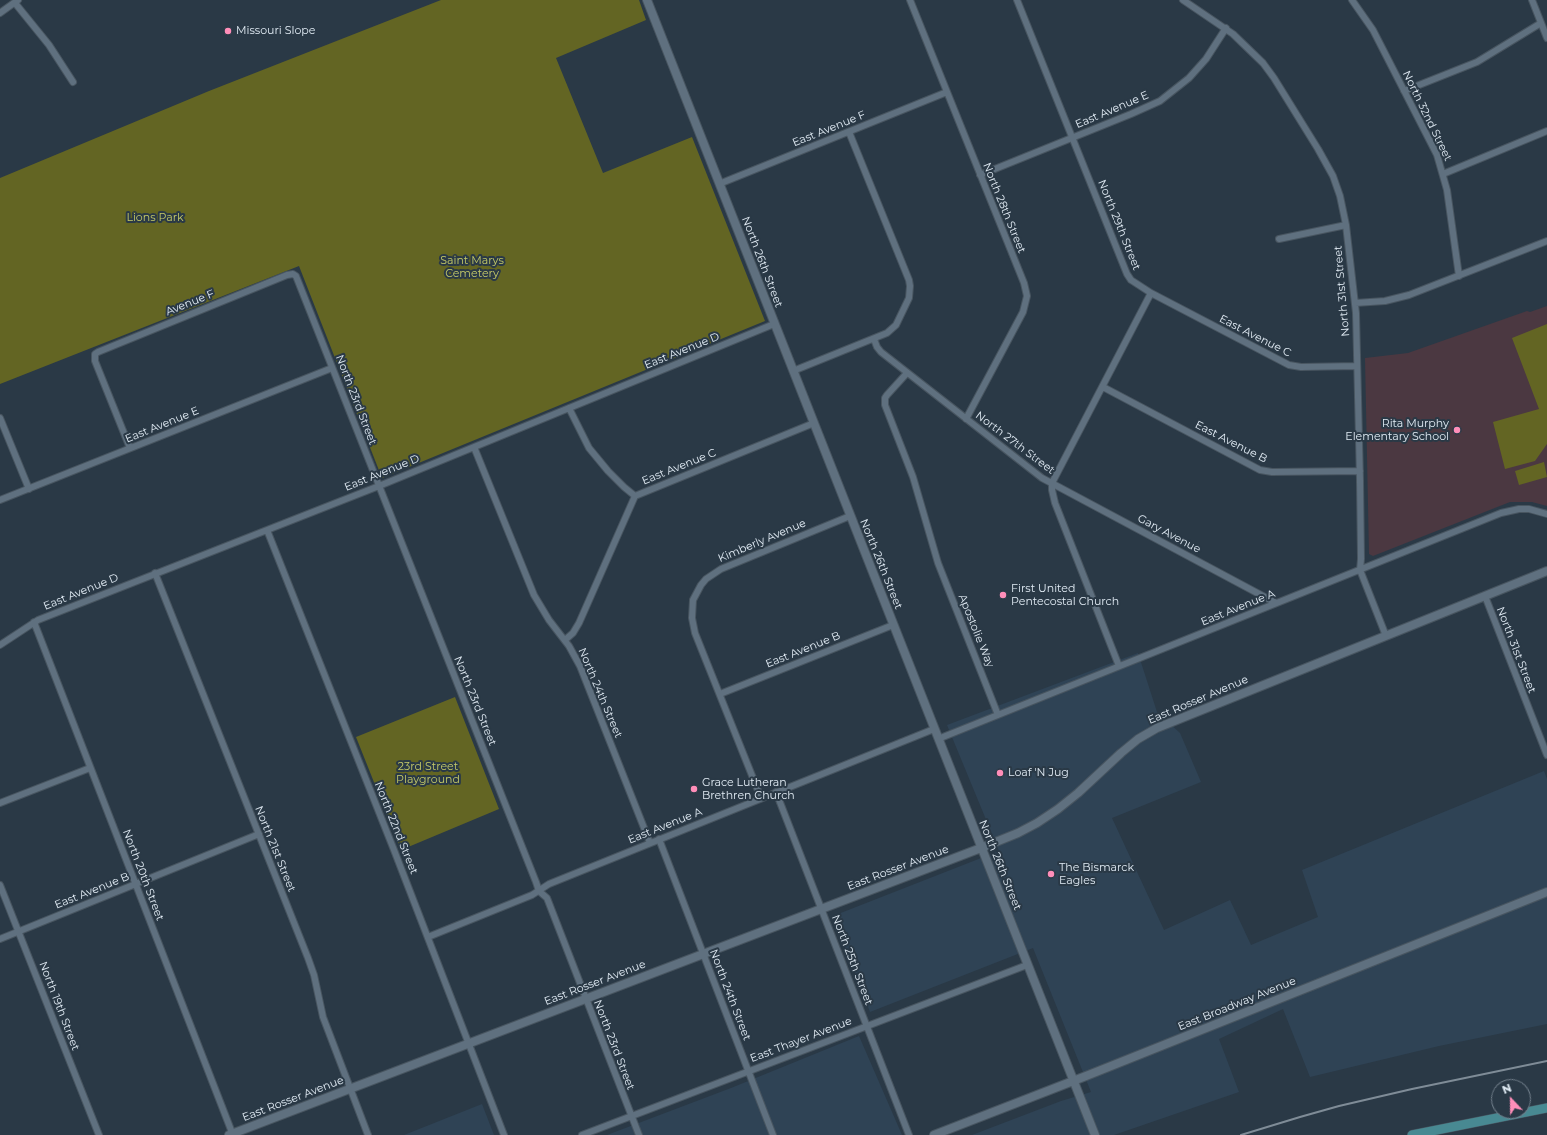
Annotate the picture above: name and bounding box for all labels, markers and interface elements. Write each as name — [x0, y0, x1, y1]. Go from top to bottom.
place label: Missouri Slope — [236, 24, 315, 38]
marker: Missouri Slope — [223, 26, 233, 36]
street label: North 32nd Street — [1399, 69, 1455, 163]
street label: East Avenue E — [1073, 89, 1151, 131]
street label: East Avenue F — [790, 108, 868, 150]
street label: North 28th Street — [980, 161, 1028, 255]
street label: North 29th Street — [1095, 178, 1143, 272]
park label: Lions Park — [126, 211, 184, 225]
street label: North 26th Street — [739, 215, 785, 309]
street label: North 31st Street — [1331, 245, 1353, 337]
park label: Saint Marys Cemetery — [440, 254, 504, 280]
street label: Avenue F — [164, 287, 216, 319]
street label: East Avenue C — [1217, 312, 1293, 360]
street label: East Avenue D — [642, 330, 722, 372]
street label: North 23rd Street — [333, 353, 379, 447]
street label: East Avenue E — [123, 404, 201, 446]
street label: North 27th Street — [973, 409, 1057, 477]
place label: Rita Murphy Elementary School — [1345, 417, 1449, 443]
street label: East Avenue B — [1193, 418, 1269, 466]
marker: Rita Murphy Elementary School — [1452, 425, 1462, 435]
street label: East Avenue C — [640, 446, 718, 488]
street label: East Avenue D — [342, 452, 422, 494]
street label: Gary Avenue — [1135, 512, 1203, 556]
street label: Kimberly Avenue — [716, 517, 808, 565]
street label: North 26th Street — [857, 517, 905, 611]
street label: East Avenue D — [41, 571, 121, 613]
place label: First United Pentecostal Church — [1011, 582, 1119, 608]
street label: East Avenue A — [1199, 587, 1277, 629]
marker: First United Pentecostal Church — [998, 590, 1008, 600]
street label: Apostolie Way — [955, 592, 997, 670]
street label: North 31st Street — [1493, 605, 1539, 695]
street label: East Avenue B — [764, 629, 842, 671]
street label: North 24th Street — [575, 646, 625, 740]
street label: North 23rd Street — [451, 654, 499, 748]
street label: East Rosser Avenue — [1146, 673, 1250, 727]
park label: 23rd Street Playground — [396, 760, 460, 786]
place label: Loaf 'N Jug — [1008, 766, 1069, 780]
marker: Loaf 'N Jug — [995, 768, 1005, 778]
place label: Grace Lutheran Brethren Church — [702, 776, 795, 802]
street label: North 22nd Street — [371, 780, 421, 876]
marker: Grace Lutheran Brethren Church — [689, 784, 699, 794]
street label: North 21st Street — [252, 804, 298, 894]
street label: East Avenue A — [626, 805, 704, 847]
street label: North 26th Street — [976, 818, 1024, 912]
street label: North 20th Street — [119, 827, 167, 923]
street label: East Rosser Avenue — [845, 843, 951, 893]
place label: The Bismarck Eagles — [1059, 861, 1134, 887]
marker: The Bismarck Eagles — [1046, 869, 1056, 879]
street label: East Avenue B — [53, 870, 131, 912]
street label: North 25th Street — [829, 913, 875, 1007]
street label: North 24th Street — [707, 948, 753, 1042]
street label: East Rosser Avenue — [542, 958, 648, 1008]
street label: North 19th Street — [36, 960, 82, 1052]
street label: East Broadway Avenue — [1176, 974, 1298, 1034]
street label: North 23rd Street — [591, 998, 637, 1092]
street label: East Thayer Avenue — [748, 1015, 854, 1065]
street label: East Rosser Avenue — [240, 1074, 346, 1124]
north arrow — [1491, 1079, 1531, 1119]
text: N — [1500, 1081, 1514, 1097]

